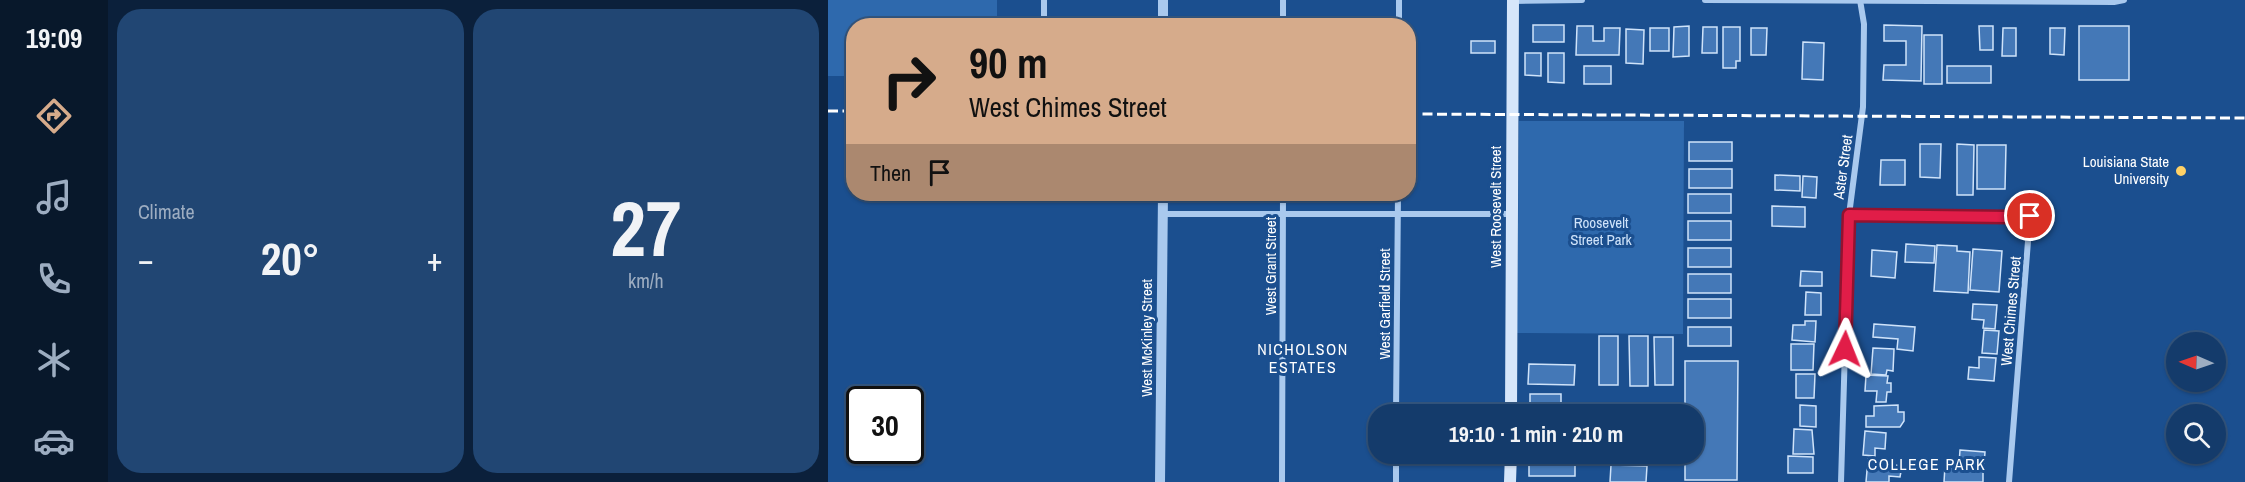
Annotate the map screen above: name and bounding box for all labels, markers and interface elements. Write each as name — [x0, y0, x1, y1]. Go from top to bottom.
text: 19:09 — [26, 20, 82, 56]
text: 90 m — [969, 35, 1048, 91]
icon: right — [870, 42, 948, 120]
text: West Chimes Street — [969, 89, 1167, 125]
icon: directions — [33, 95, 75, 137]
street label: Aster Street — [1827, 133, 1858, 202]
street label: West Roosevelt Street — [1485, 145, 1506, 268]
place label: Louisiana State University — [2083, 151, 2170, 189]
icon: arrive — [923, 156, 956, 189]
text: Then — [870, 158, 911, 188]
marker: Louisiana State University — [2174, 164, 2188, 178]
text: 27 — [610, 175, 681, 280]
icon: music — [33, 176, 75, 218]
pin — [2004, 190, 2055, 241]
text: Climate — [138, 198, 195, 225]
icon: arrive — [2013, 199, 2046, 232]
park label: Roosevelt Street Park — [1570, 212, 1633, 250]
street label: West Grant Street — [1260, 216, 1281, 315]
text: 20° — [261, 228, 320, 289]
text: − — [138, 237, 154, 281]
text: + — [427, 237, 442, 281]
street label: West Garfield Street — [1374, 248, 1395, 360]
street label: West Chimes Street — [1995, 255, 2026, 367]
icon: phone — [33, 258, 75, 300]
text: km/h — [628, 267, 664, 294]
street label: West McKinley Street — [1136, 278, 1157, 397]
position arrow — [1813, 317, 1877, 381]
north arrow — [2166, 332, 2226, 392]
map controls — [2166, 332, 2226, 464]
district label: NICHOLSON ESTATES — [1257, 338, 1349, 378]
icon: climate — [33, 339, 75, 381]
speed limit sign: 30 — [846, 386, 924, 464]
button: search — [2166, 404, 2226, 464]
text: 19:10 · 1 min · 210 m — [1449, 419, 1623, 449]
icon: car — [33, 420, 75, 462]
district label: COLLEGE PARK — [1868, 453, 1986, 475]

